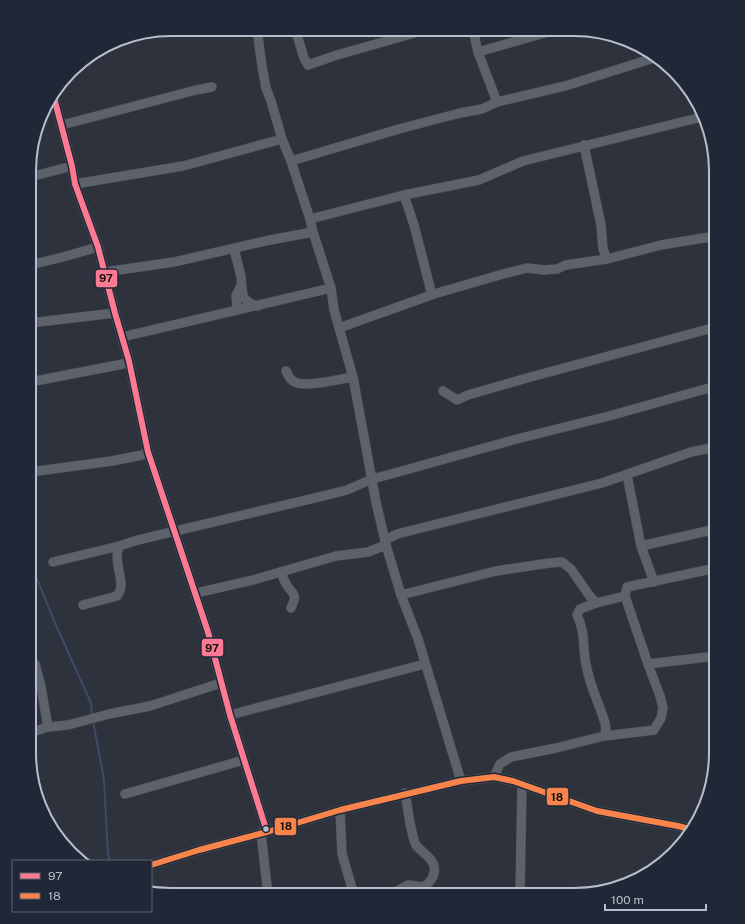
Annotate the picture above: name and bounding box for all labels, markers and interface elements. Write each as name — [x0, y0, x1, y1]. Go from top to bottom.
line badge: 97 — [95, 269, 118, 288]
text: 97 — [99, 272, 113, 284]
line badge: 97 — [201, 638, 224, 657]
text: 97 — [205, 642, 219, 654]
line badge: 18 — [546, 787, 569, 806]
text: 18 — [551, 791, 563, 803]
line badge: 18 — [274, 817, 297, 836]
text: 18 — [280, 820, 292, 832]
unlabelled marker — [261, 824, 271, 834]
legend — [12, 860, 152, 912]
text: 97 — [48, 869, 62, 883]
scale bar — [605, 886, 706, 912]
text: 18 — [48, 889, 61, 903]
text: 100 m — [611, 893, 644, 907]

